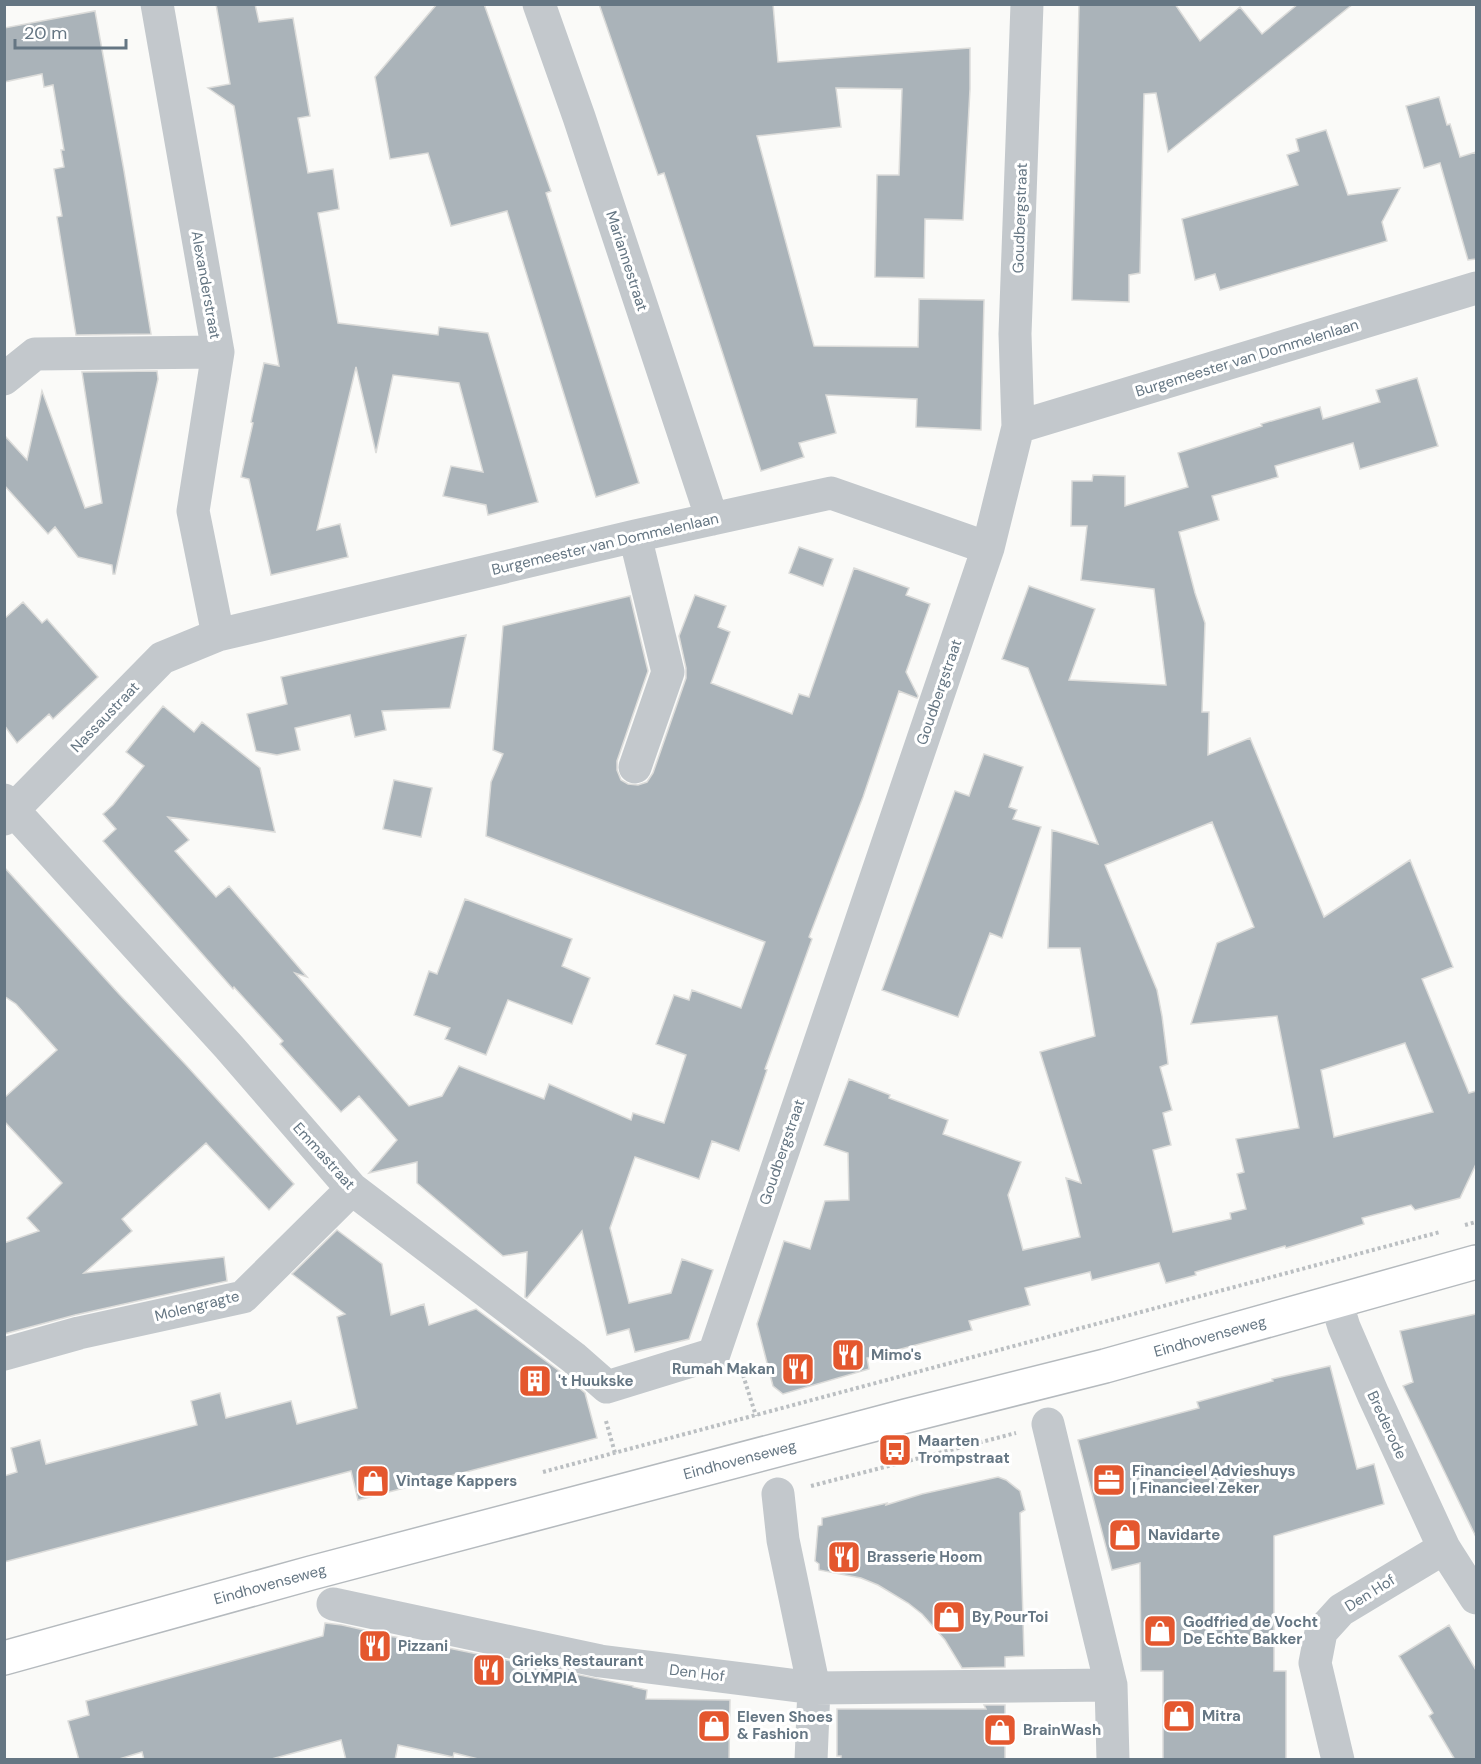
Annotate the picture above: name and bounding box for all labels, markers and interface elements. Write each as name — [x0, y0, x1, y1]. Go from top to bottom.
scale bar — [15, 12, 126, 50]
text: 20 m — [24, 21, 67, 45]
street label: Goudbergstraat — [1008, 162, 1032, 274]
street label: Mariannestraat — [601, 208, 653, 314]
street label: Alexanderstraat — [187, 229, 225, 341]
street label: Burgemeester van Dommelenlaan — [1133, 314, 1361, 402]
street label: Burgemeester van Dommelenlaan — [490, 508, 720, 580]
street label: Goudbergstraat — [912, 636, 966, 748]
street label: Nassaustraat — [66, 677, 144, 757]
street label: Goudbergstraat — [755, 1096, 809, 1208]
street label: Emmastraat — [288, 1118, 360, 1194]
street label: Molengragte — [153, 1286, 241, 1326]
street label: Eindhovenseweg — [1151, 1311, 1268, 1362]
restaurant icon: Mimo's — [830, 1337, 866, 1373]
place label: Mimo's — [871, 1345, 922, 1365]
restaurant icon: Rumah Makan — [780, 1351, 816, 1387]
place label: Rumah Makan — [672, 1359, 775, 1379]
building icon: 't Huukske — [517, 1363, 553, 1399]
place label: 't Huukske — [558, 1371, 634, 1391]
street label: Brederode — [1363, 1388, 1411, 1462]
place label: Maarten Trompstraat — [918, 1431, 1010, 1468]
bus stop icon: Maarten Trompstraat — [877, 1432, 913, 1468]
street label: Eindhovenseweg — [681, 1435, 798, 1484]
place label: Financieel Advieshuys | Financieel Zeker — [1132, 1461, 1295, 1498]
office icon: Financieel Advieshuys | Financieel Zeker — [1091, 1462, 1127, 1498]
shop icon: Vintage Kappers — [355, 1463, 391, 1499]
place label: Vintage Kappers — [396, 1471, 517, 1491]
shop icon: Navidarte — [1107, 1517, 1143, 1553]
place label: Navidarte — [1148, 1525, 1220, 1545]
restaurant icon: Brasserie Hoom — [826, 1539, 862, 1575]
place label: Brasserie Hoom — [867, 1547, 982, 1567]
street label: Eindhovenseweg — [212, 1559, 328, 1609]
street label: Den Hof — [1341, 1570, 1399, 1616]
shop icon: By PourToi — [931, 1599, 967, 1635]
place label: By PourToi — [972, 1607, 1048, 1627]
place label: Godfried de Vocht De Echte Bakker — [1183, 1612, 1318, 1649]
shop icon: Godfried de Vocht De Echte Bakker — [1142, 1613, 1178, 1649]
restaurant icon: Pizzani — [357, 1628, 393, 1664]
place label: Pizzani — [398, 1636, 448, 1656]
place label: Grieks Restaurant OLYMPIA — [512, 1651, 644, 1688]
restaurant icon: Grieks Restaurant OLYMPIA — [471, 1652, 507, 1688]
street label: Den Hof — [668, 1660, 726, 1686]
shop icon: Mitra — [1161, 1698, 1197, 1734]
place label: Mitra — [1202, 1706, 1241, 1726]
place label: Eleven Shoes & Fashion — [737, 1707, 833, 1744]
shop icon: Eleven Shoes & Fashion — [696, 1708, 732, 1744]
shop icon: BrainWash — [982, 1712, 1018, 1748]
place label: BrainWash — [1023, 1720, 1101, 1740]

